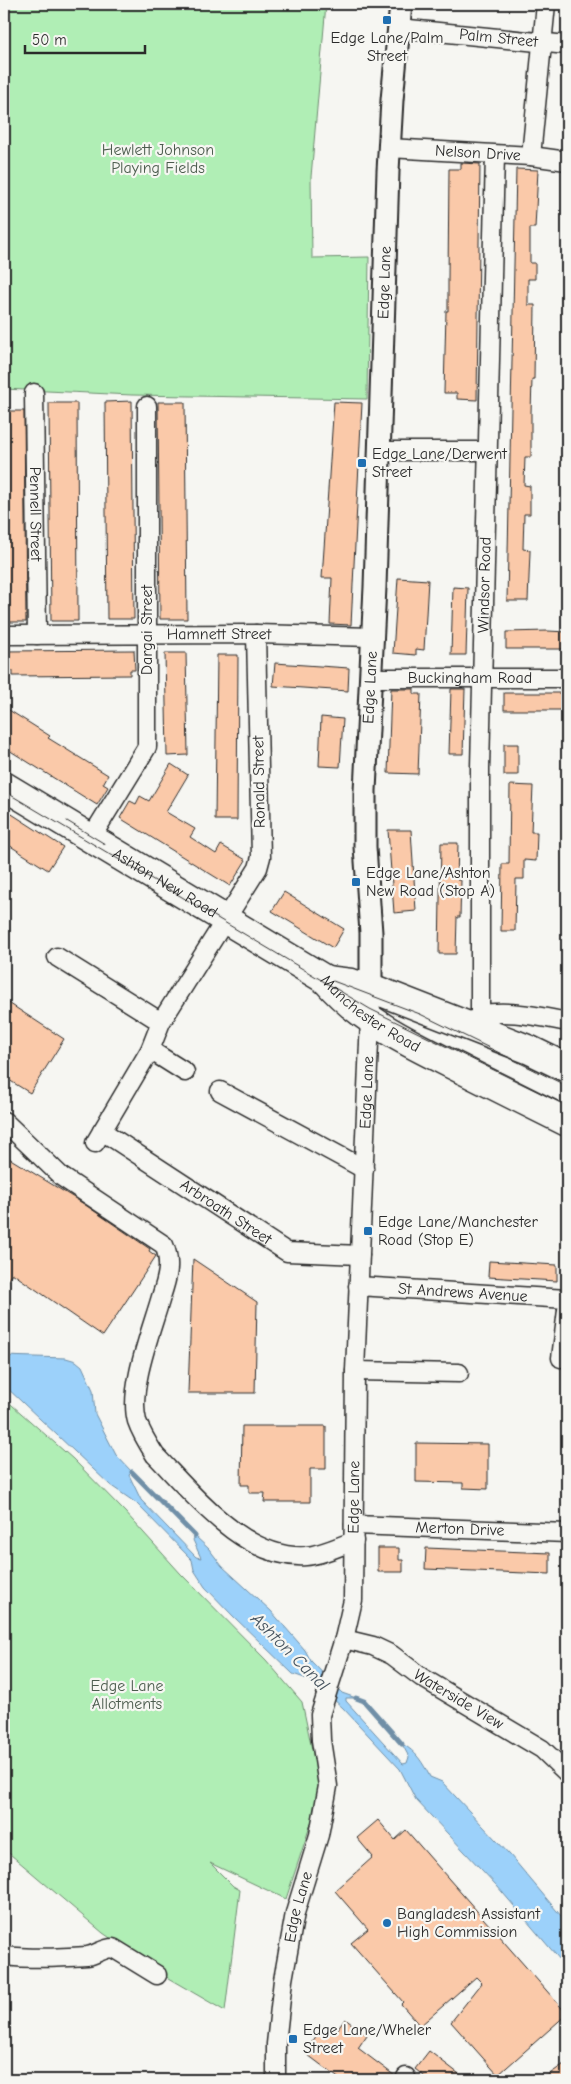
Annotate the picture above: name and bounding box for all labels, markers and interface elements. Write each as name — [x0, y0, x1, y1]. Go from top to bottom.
marker: Edge Lane/Palm Street — [381, 14, 393, 26]
scale bar — [25, 22, 145, 54]
street label: Palm Street — [458, 25, 539, 51]
place label: Edge Lane/Palm Street — [330, 29, 444, 65]
text: 50 m — [32, 31, 67, 49]
park label: Hewlett Johnson Playing Fields — [102, 141, 214, 177]
street label: Nelson Drive — [434, 142, 521, 164]
street label: Edge Lane — [374, 246, 395, 319]
place label: Edge Lane/Derwent Street — [372, 445, 507, 481]
marker: Edge Lane/Derwent Street — [356, 457, 368, 469]
street label: Pennell Street — [26, 467, 45, 562]
street label: Windsor Road — [474, 537, 495, 633]
street label: Dargai Street — [138, 585, 156, 675]
street label: Hamnett Street — [167, 625, 272, 643]
street label: Edge Lane — [359, 650, 381, 724]
street label: Buckingham Road — [408, 669, 532, 687]
street label: Ronald Street — [249, 735, 269, 828]
street label: Ashton New Road — [109, 844, 221, 922]
place label: Edge Lane/Ashton New Road (Stop A) — [366, 864, 495, 900]
marker: Edge Lane/Ashton New Road (Stop A) — [350, 876, 362, 888]
street label: Manchester Road — [317, 971, 423, 1056]
street label: Edge Lane — [356, 1056, 377, 1129]
street label: Arbroath Street — [177, 1176, 275, 1249]
place label: Edge Lane/Manchester Road (Stop E) — [378, 1213, 538, 1249]
marker: Edge Lane/Manchester Road (Stop E) — [362, 1225, 374, 1237]
street label: St Andrews Avenue — [397, 1280, 528, 1306]
street label: Edge Lane — [345, 1461, 363, 1534]
street label: Merton Drive — [415, 1518, 505, 1540]
water label: Ashton Canal — [246, 1608, 334, 1696]
street label: Waterside View — [410, 1666, 507, 1733]
park label: Edge Lane Allotments — [91, 1677, 163, 1713]
street label: Edge Lane — [281, 1869, 316, 1944]
place label: Bangladesh Assistant High Commission — [397, 1905, 540, 1941]
marker: Bangladesh Assistant High Commission — [381, 1917, 393, 1929]
place label: Edge Lane/Wheler Street — [303, 2021, 432, 2057]
marker: Edge Lane/Wheler Street — [287, 2033, 299, 2045]

